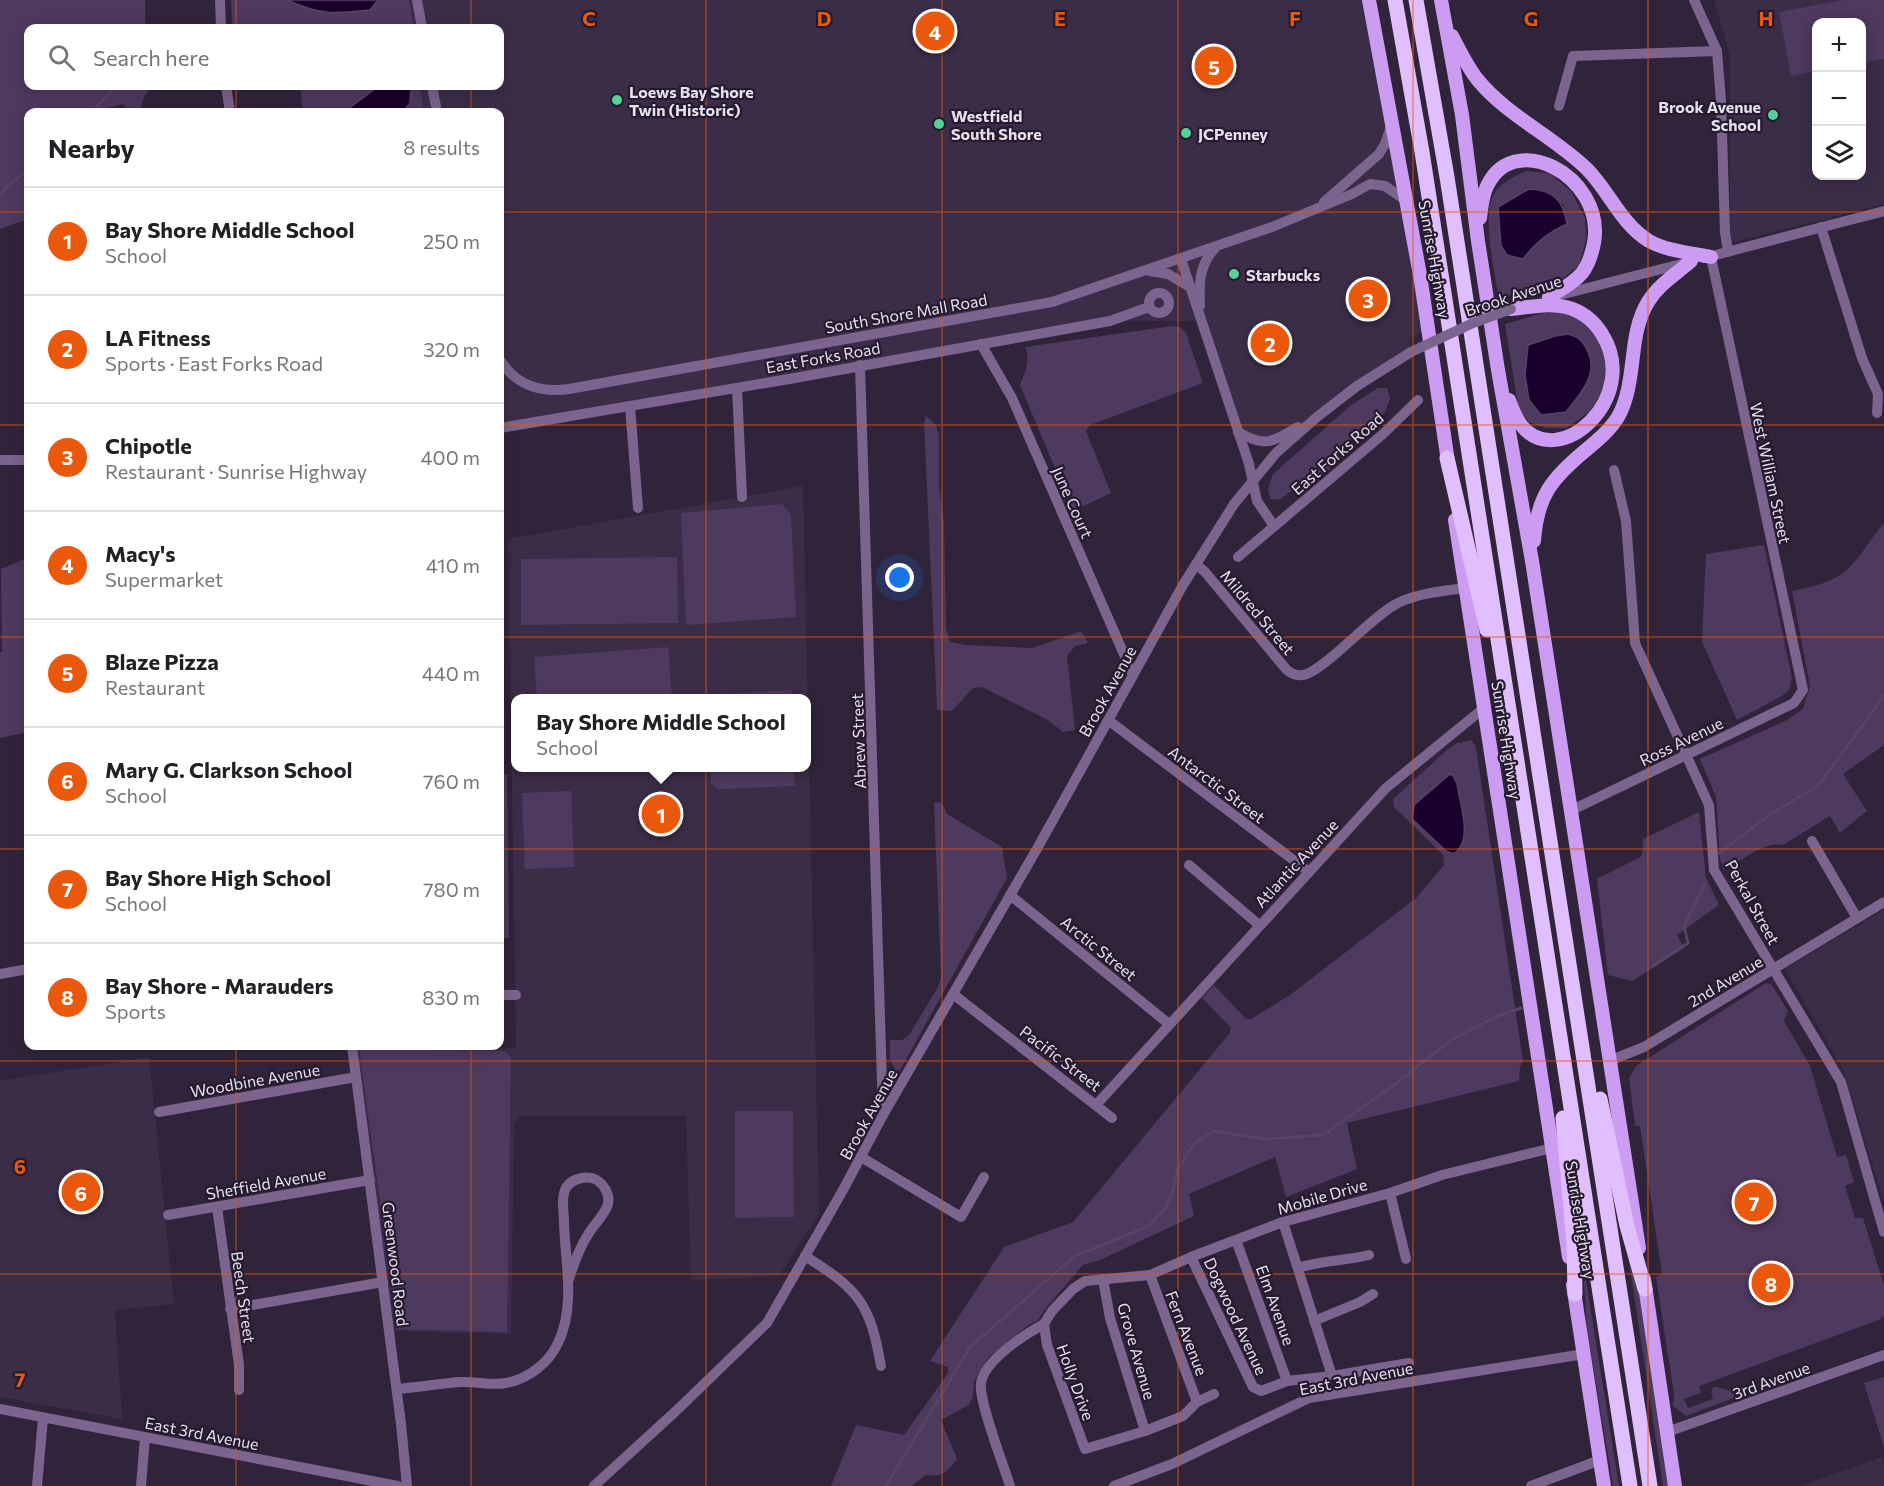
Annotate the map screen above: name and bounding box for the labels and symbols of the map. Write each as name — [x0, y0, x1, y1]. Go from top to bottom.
text: C — [582, 6, 596, 30]
text: D — [817, 6, 831, 30]
text: E — [1054, 6, 1066, 30]
text: F — [1289, 6, 1301, 30]
text: G — [1524, 6, 1538, 30]
text: H — [1759, 6, 1774, 30]
pin: 4 — [916, 9, 954, 54]
pin: 5 — [1194, 44, 1234, 88]
place label: Loews Bay Shore Twin (Historic) — [629, 82, 754, 119]
marker: Loews Bay Shore Twin (Historic) — [610, 93, 624, 107]
place label: Brook Avenue School — [1658, 97, 1761, 134]
place label: Westfield South Shore — [951, 106, 1042, 143]
marker: Brook Avenue School — [1766, 108, 1780, 122]
marker: Westfield South Shore — [932, 117, 946, 131]
place label: JCPenney — [1198, 124, 1268, 143]
marker: JCPenney — [1179, 126, 1193, 140]
street label: Sunrise Highway — [1415, 198, 1455, 320]
place label: Starbucks — [1246, 265, 1320, 284]
marker: Starbucks — [1227, 267, 1241, 281]
street label: Brook Avenue — [1462, 270, 1564, 320]
pin: 3 — [1348, 276, 1388, 322]
street label: South Shore Mall Road — [823, 289, 989, 337]
pin: 2 — [1250, 320, 1290, 366]
street label: East Forks Road — [764, 338, 882, 376]
street label: West William Street — [1747, 401, 1795, 546]
street label: East Forks Road — [1287, 408, 1387, 498]
street label: June Court — [1049, 463, 1097, 541]
your location — [885, 563, 914, 592]
street label: Mildred Street — [1217, 566, 1299, 659]
street label: Brook Avenue — [1074, 642, 1140, 740]
street label: Sunrise Highway — [1488, 679, 1526, 801]
street label: Abrew Street — [847, 692, 869, 789]
street label: Ross Avenue — [1636, 713, 1726, 769]
street label: Antarctic Street — [1165, 741, 1269, 827]
pin: 1 — [642, 792, 680, 836]
street label: Atlantic Avenue — [1250, 815, 1342, 911]
street label: Perkal Street — [1722, 856, 1784, 948]
street label: Arctic Street — [1057, 912, 1141, 985]
street label: 2nd Avenue — [1684, 951, 1766, 1011]
street label: Pacific Street — [1017, 1021, 1106, 1095]
street label: Woodbine Avenue — [189, 1059, 321, 1101]
street label: Brook Avenue — [835, 1065, 901, 1163]
text: 6 — [14, 1154, 26, 1178]
street label: Sunrise Highway — [1562, 1159, 1600, 1281]
street label: Sheffield Avenue — [205, 1163, 327, 1203]
pin: 6 — [62, 1170, 100, 1214]
street label: Mobile Drive — [1275, 1174, 1369, 1218]
pin: 7 — [1734, 1180, 1774, 1224]
street label: Greenwood Road — [379, 1201, 413, 1327]
street label: Beech Street — [228, 1250, 260, 1345]
street label: Dogwood Avenue — [1200, 1254, 1272, 1378]
pin: 8 — [1752, 1260, 1790, 1306]
street label: Elm Avenue — [1253, 1262, 1299, 1348]
street label: Fern Avenue — [1162, 1288, 1212, 1378]
street label: Grove Avenue — [1114, 1300, 1160, 1402]
street label: Holly Drive — [1053, 1341, 1099, 1423]
street label: 3rd Avenue — [1730, 1357, 1812, 1403]
street label: East 3rd Avenue — [1297, 1358, 1415, 1398]
text: 7 — [15, 1367, 26, 1391]
street label: East 3rd Avenue — [143, 1413, 261, 1453]

